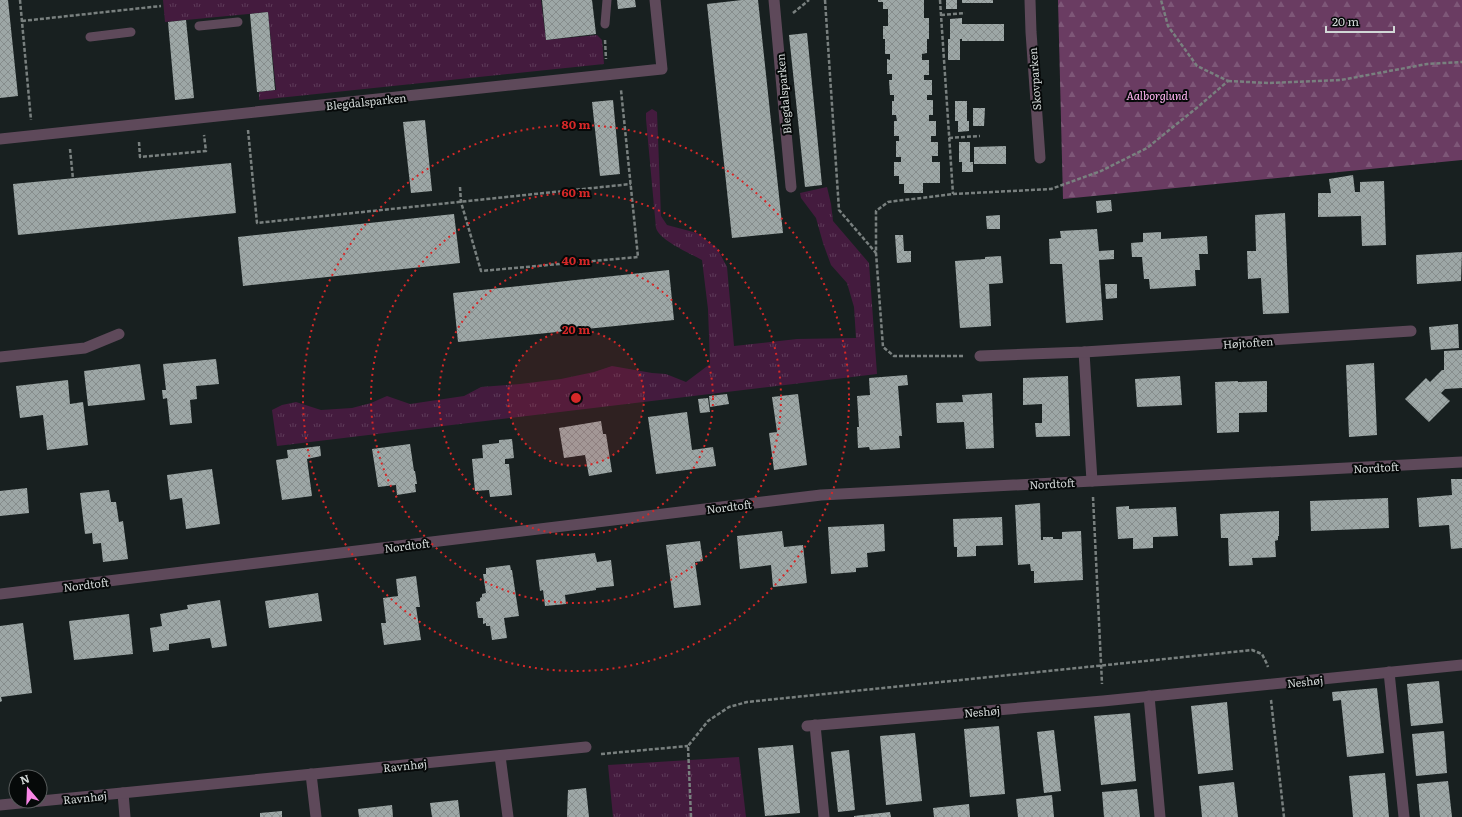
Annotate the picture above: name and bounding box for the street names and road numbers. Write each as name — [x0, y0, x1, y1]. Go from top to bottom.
street label: Skovparken — [1024, 47, 1044, 111]
street label: Blegdalsparken — [772, 53, 794, 135]
street label: Blegdalsparken — [325, 89, 407, 113]
street label: Højtoften — [1222, 332, 1274, 352]
street label: Nordtoft — [1353, 458, 1400, 476]
street label: Nordtoft — [1029, 474, 1076, 492]
street label: Nordtoft — [705, 495, 753, 517]
street label: Nordtoft — [383, 534, 431, 556]
street label: Nordtoft — [62, 573, 110, 595]
street label: Neshøj — [1286, 671, 1324, 691]
street label: Neshøj — [963, 701, 1001, 721]
street label: Ravnhøj — [382, 755, 428, 775]
street label: Ravnhøj — [62, 787, 108, 807]

